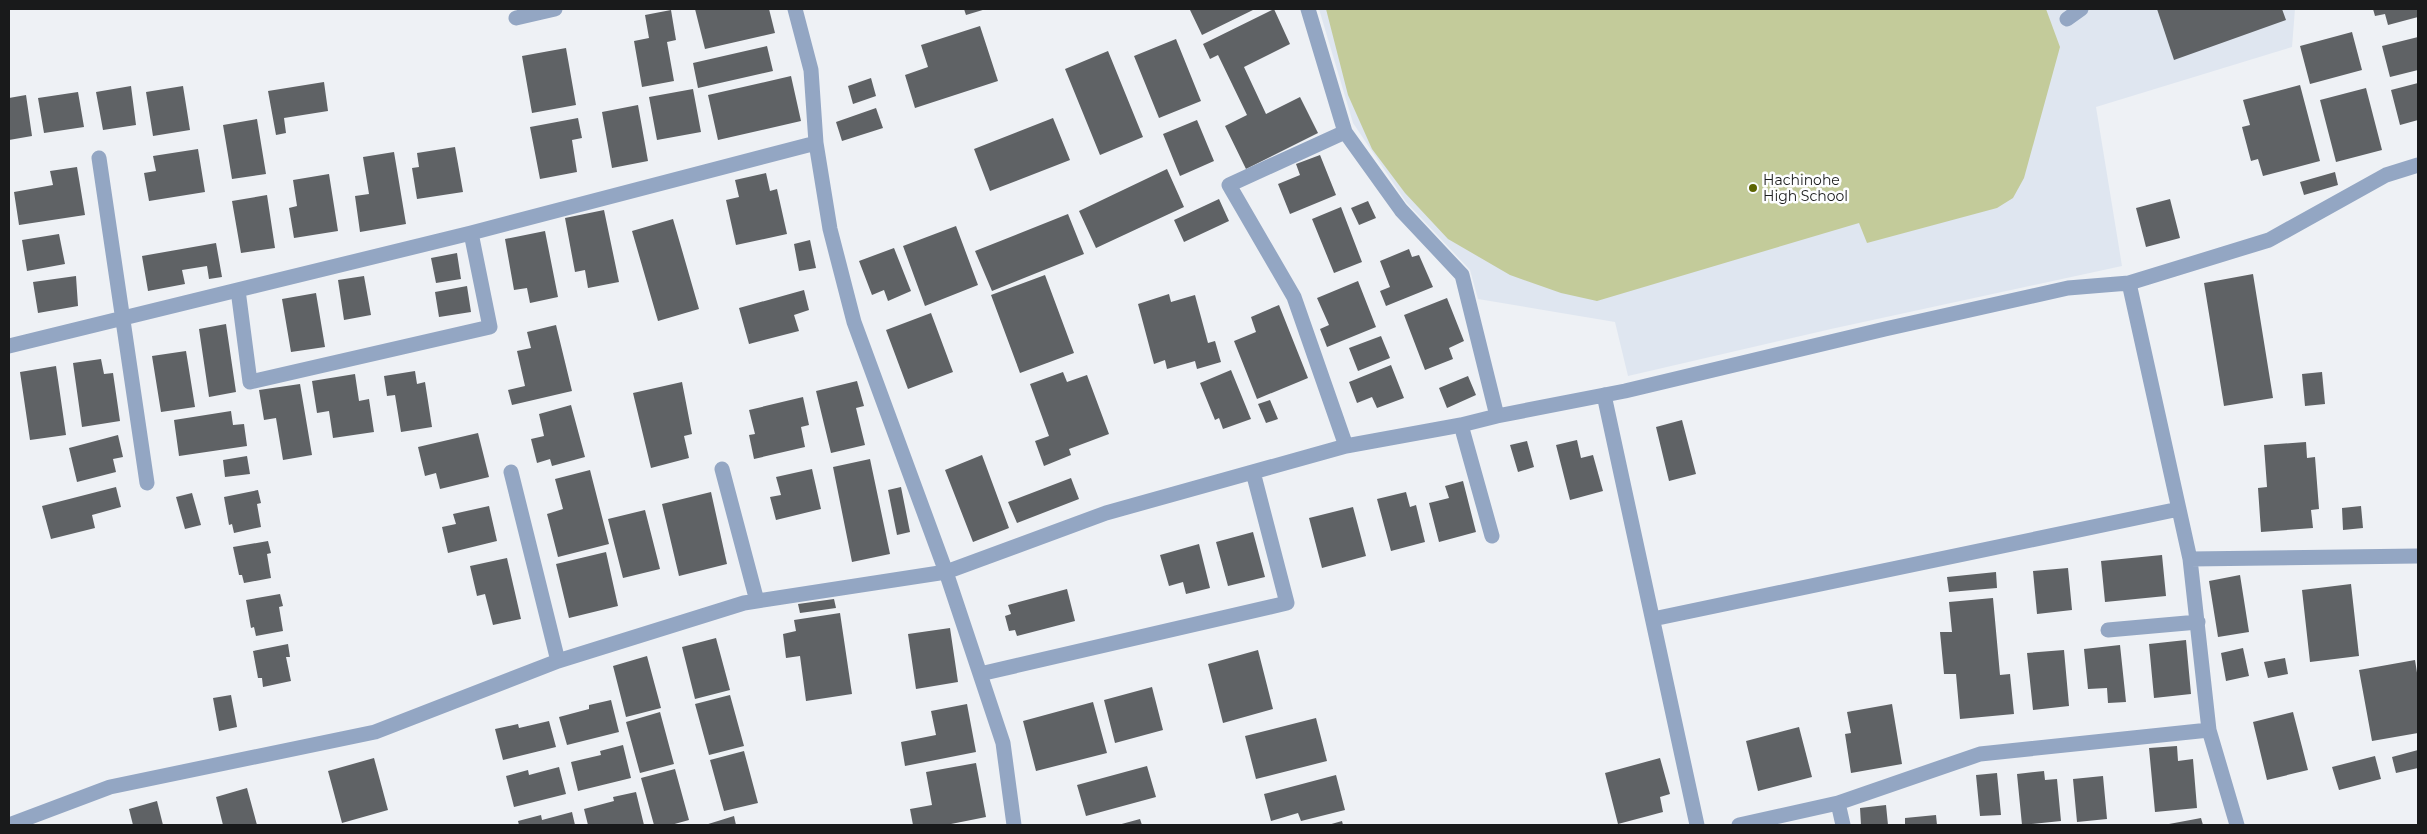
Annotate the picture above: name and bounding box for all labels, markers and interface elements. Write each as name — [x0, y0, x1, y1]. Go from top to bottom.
place label: Hachinohe High School — [1763, 171, 1848, 205]
marker: Hachinohe High School — [1747, 182, 1759, 194]

